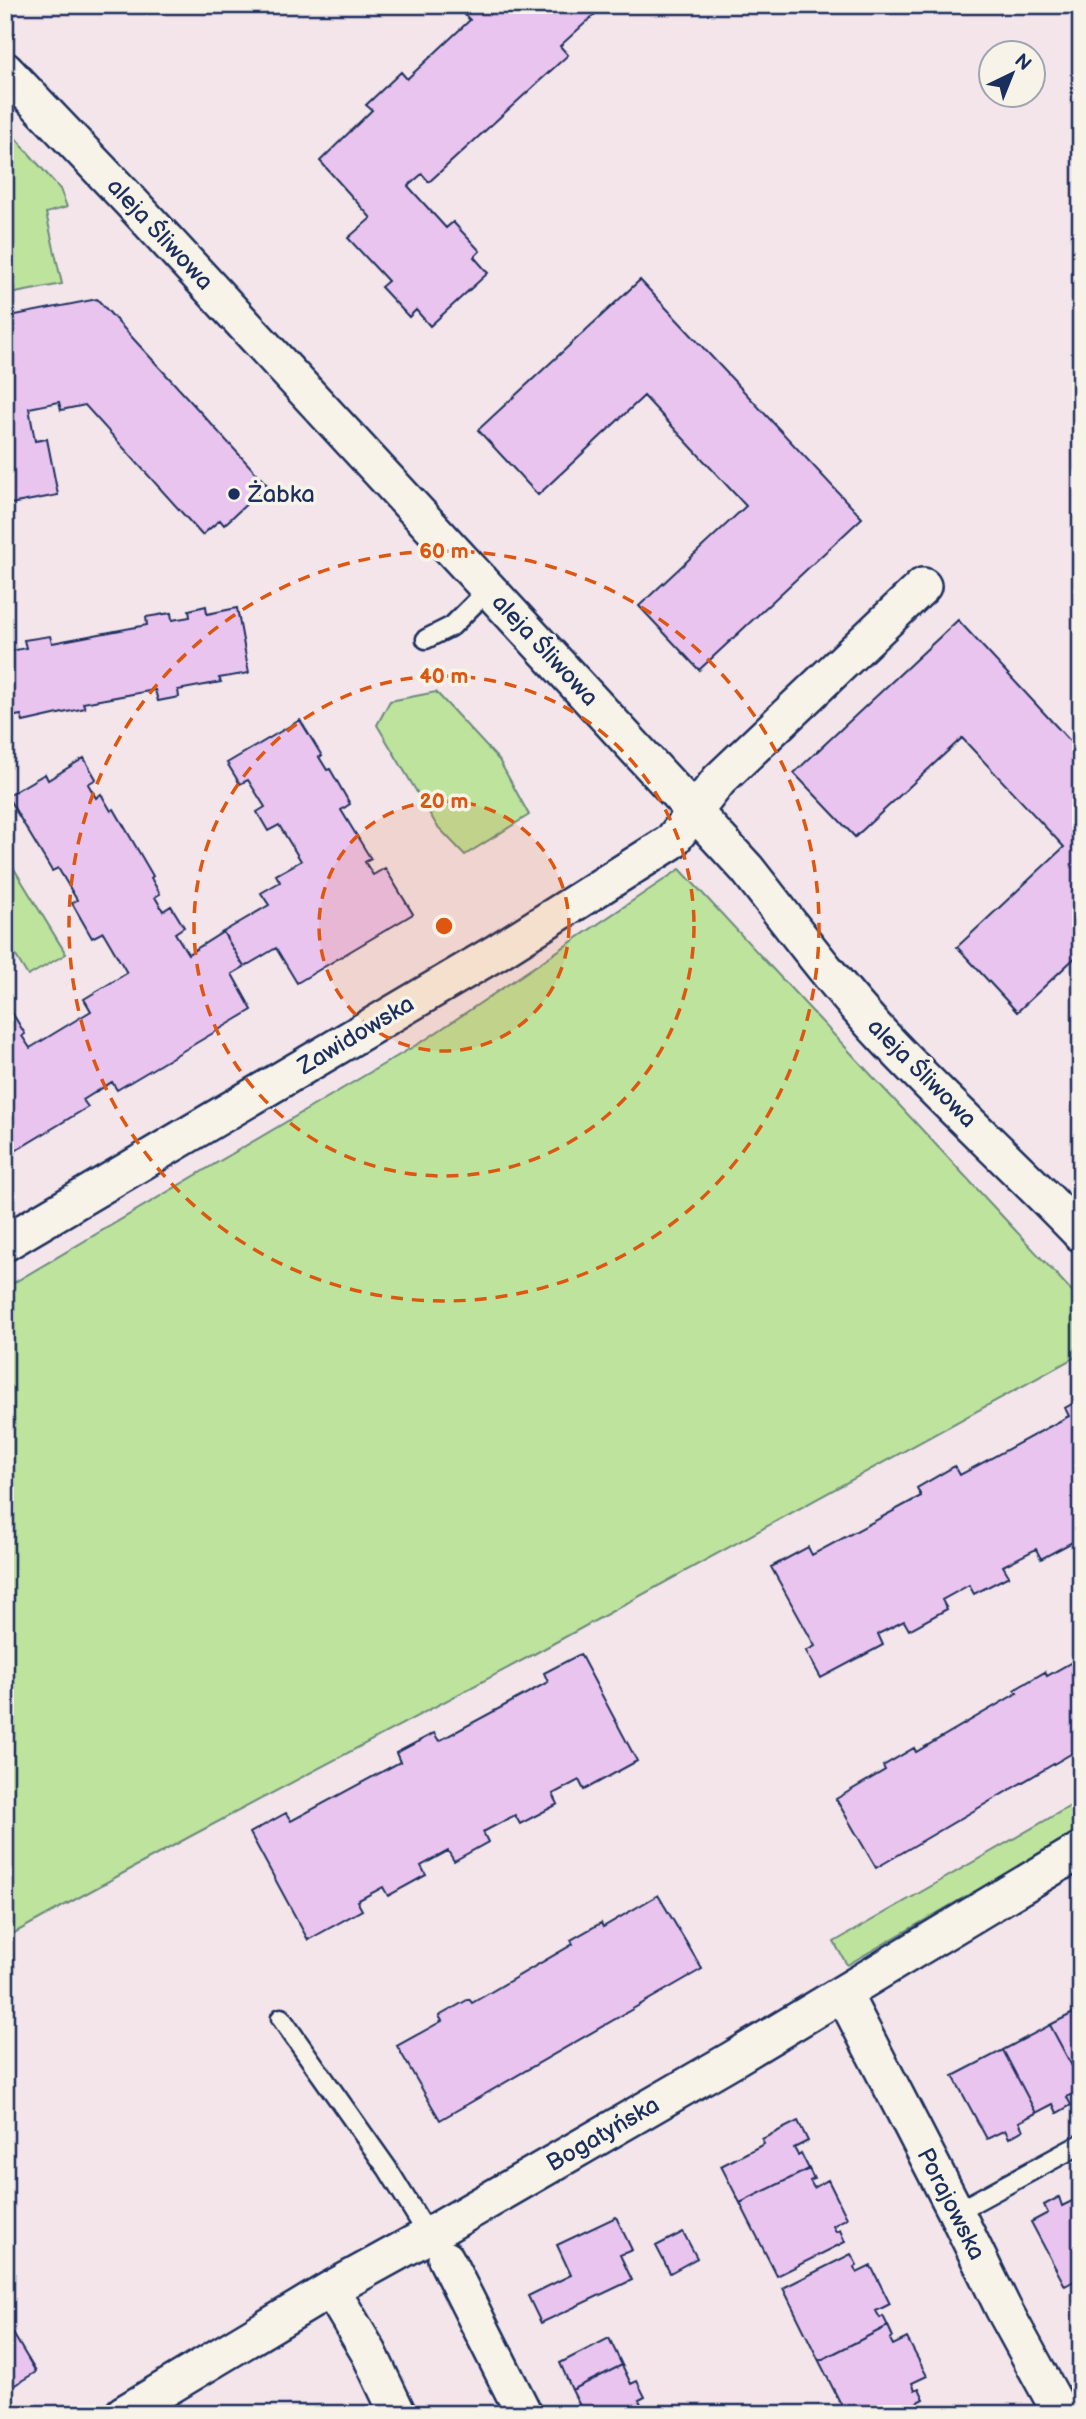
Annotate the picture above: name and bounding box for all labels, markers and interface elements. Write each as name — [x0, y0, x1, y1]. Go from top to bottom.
north arrow — [978, 38, 1048, 108]
text: N — [1010, 49, 1036, 76]
street label: aleja Śliwowa — [101, 171, 220, 296]
place label: Żabka — [247, 480, 315, 509]
marker: Żabka — [226, 486, 242, 502]
text: 60 m — [419, 539, 469, 564]
street label: aleja Śliwowa — [486, 587, 605, 712]
text: 40 m — [419, 664, 469, 689]
text: 20 m — [420, 789, 468, 814]
centre of rings — [432, 914, 456, 938]
street label: Zawidowska — [292, 989, 419, 1081]
street label: aleja Śliwowa — [861, 1012, 983, 1134]
street label: Bogatyńska — [541, 2090, 665, 2178]
street label: Porajowska — [910, 2143, 992, 2265]

